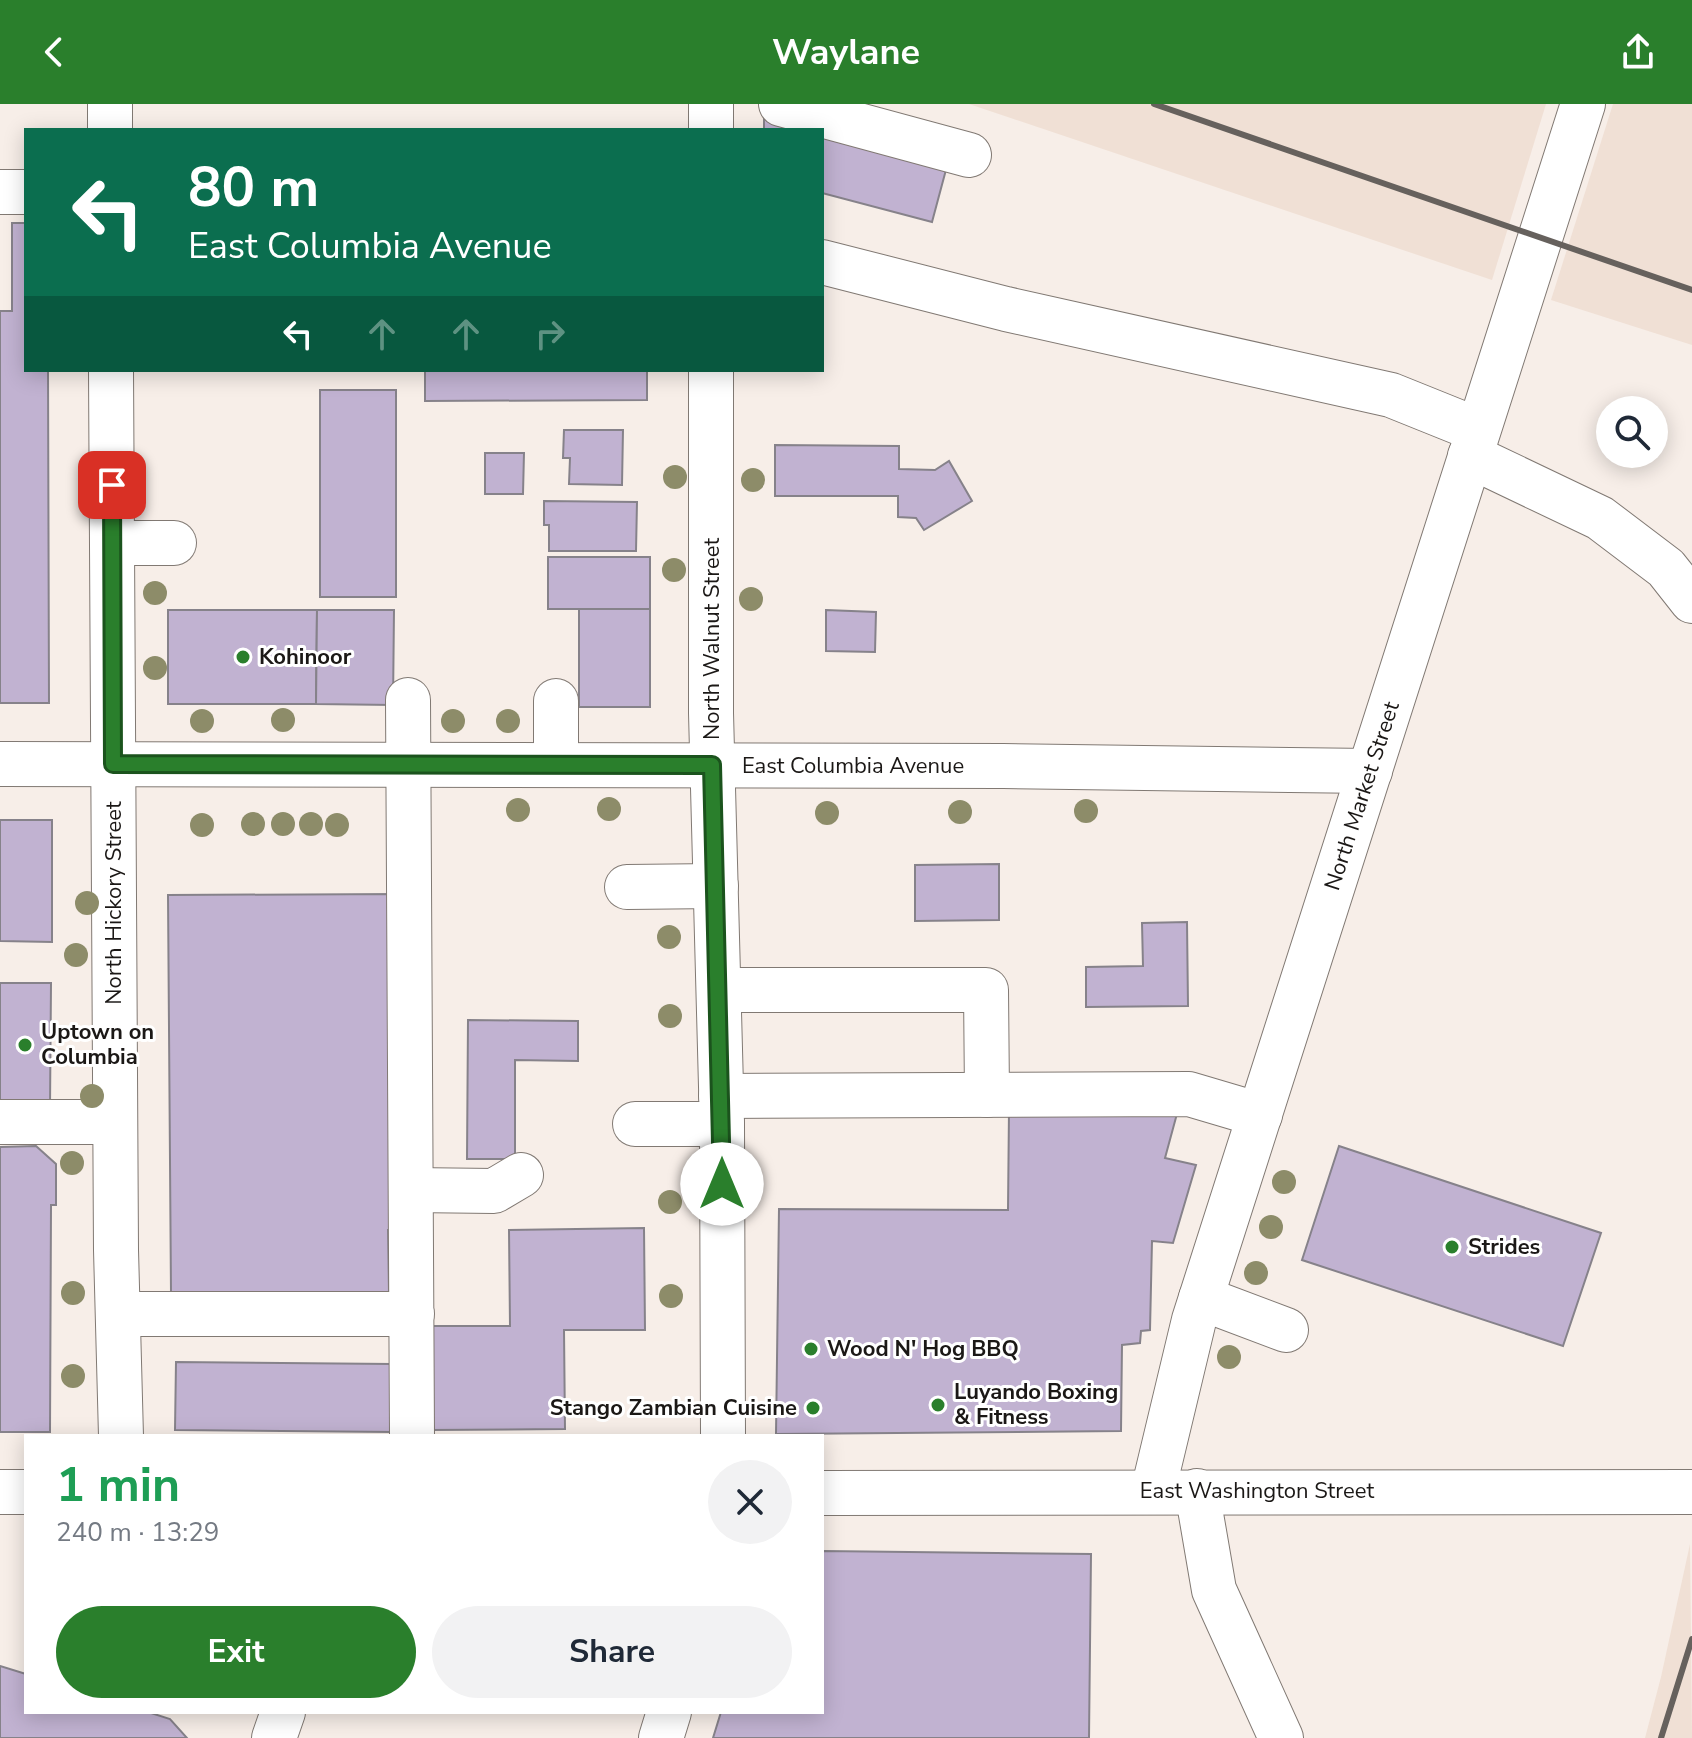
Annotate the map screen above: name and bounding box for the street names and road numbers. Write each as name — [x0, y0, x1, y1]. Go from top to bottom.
street label: North Walnut Street — [697, 538, 727, 740]
street label: North Market Street — [1317, 697, 1407, 894]
street label: East Columbia Avenue — [742, 751, 964, 781]
street label: North Hickory Street — [99, 801, 129, 1005]
street label: East Washington Street — [1140, 1476, 1374, 1506]

